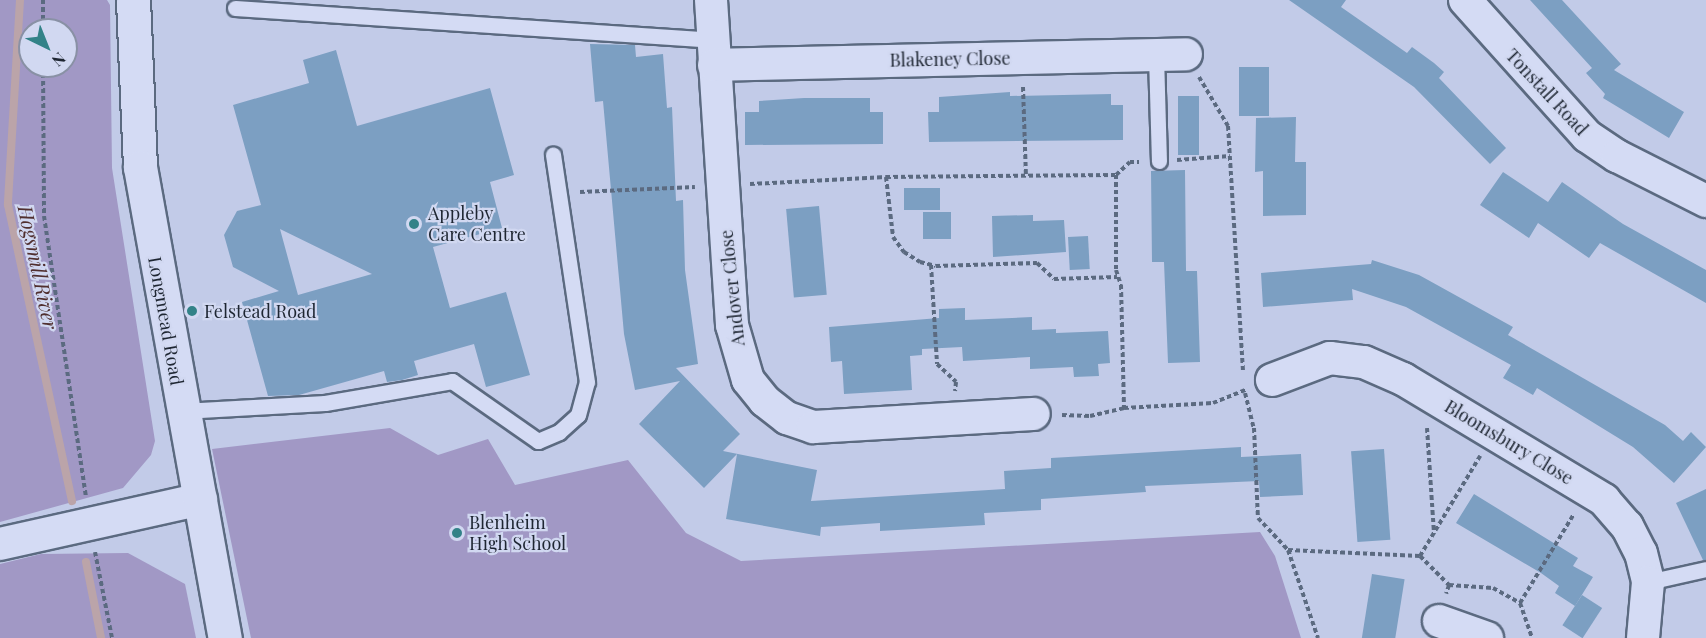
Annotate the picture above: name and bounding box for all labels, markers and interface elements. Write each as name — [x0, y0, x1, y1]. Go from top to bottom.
north arrow — [18, 18, 78, 78]
street label: Tonstall Road — [1502, 44, 1592, 140]
street label: Blakeney Close — [889, 47, 1011, 71]
text: N — [48, 48, 71, 72]
water label: Hogsmill River — [14, 203, 64, 331]
place label: Appleby Care Centre — [428, 203, 526, 246]
marker: Appleby Care Centre — [405, 215, 423, 233]
street label: Andover Close — [715, 229, 749, 347]
street label: Longmead Road — [144, 255, 188, 387]
place label: Felstead Road — [204, 300, 316, 322]
marker: Felstead Road — [185, 304, 199, 318]
street label: Bloomsbury Close — [1441, 395, 1577, 489]
place label: Blenheim High School — [469, 512, 566, 554]
marker: Blenheim High School — [450, 526, 464, 540]

